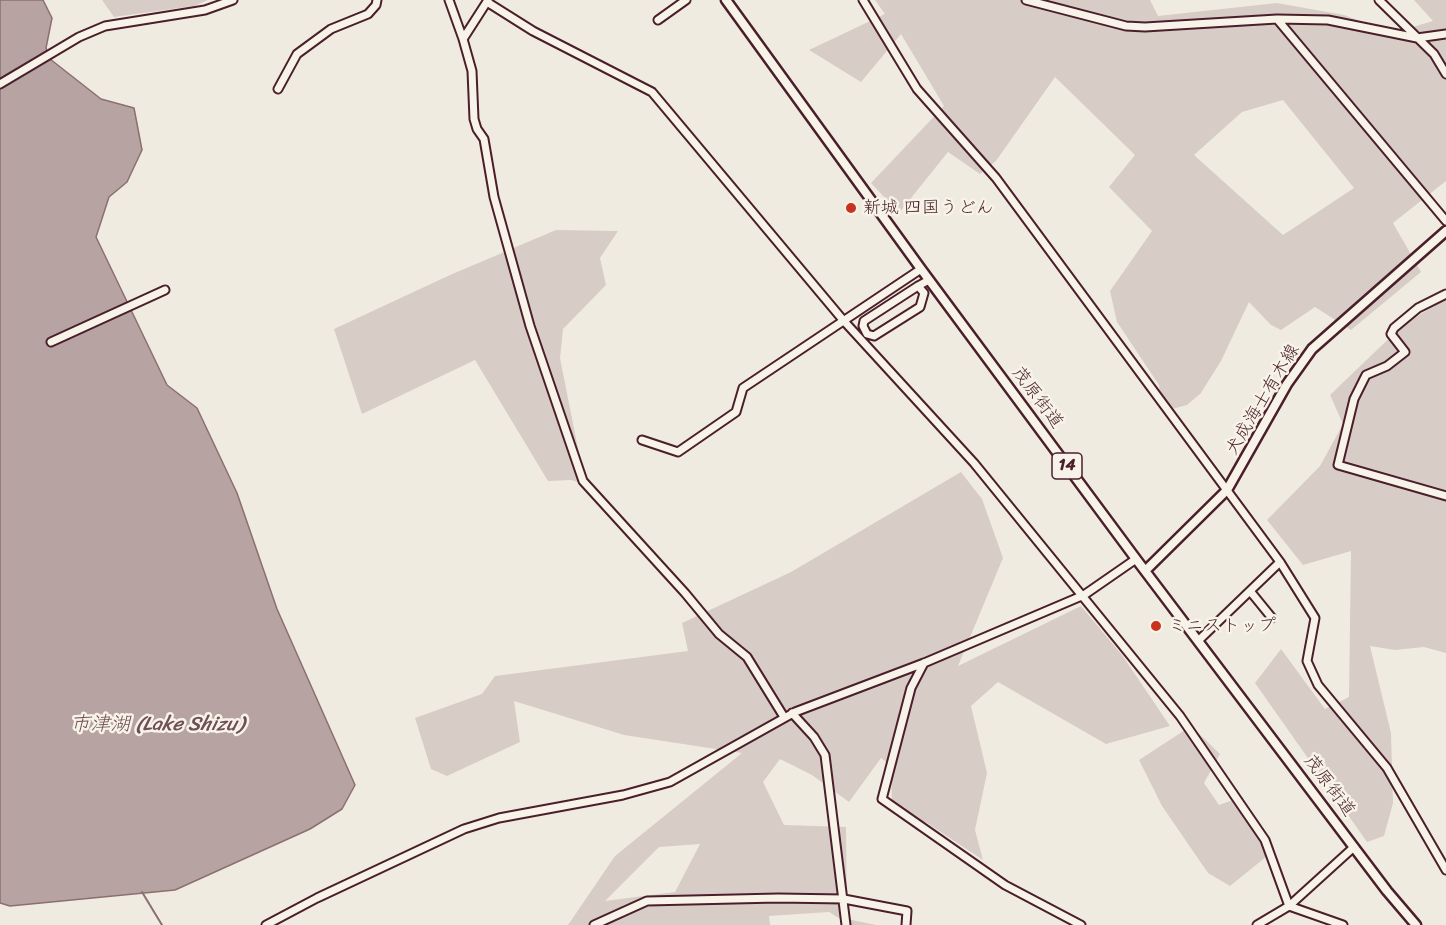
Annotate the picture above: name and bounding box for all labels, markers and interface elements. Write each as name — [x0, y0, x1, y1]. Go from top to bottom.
place label: 新城 四国うどん — [863, 197, 994, 219]
marker: 新城 四国うどん — [844, 201, 858, 215]
street label: 犬成海士有木線 — [1221, 340, 1305, 460]
street label: 茂原街道 — [1007, 363, 1067, 433]
road number: 14 — [1052, 453, 1082, 479]
place label: ミニストップ — [1168, 615, 1276, 637]
marker: ミニストップ — [1149, 619, 1163, 633]
water label: 市津湖 (Lake Shizu) — [70, 713, 244, 737]
street label: 茂原街道 — [1299, 751, 1359, 821]

